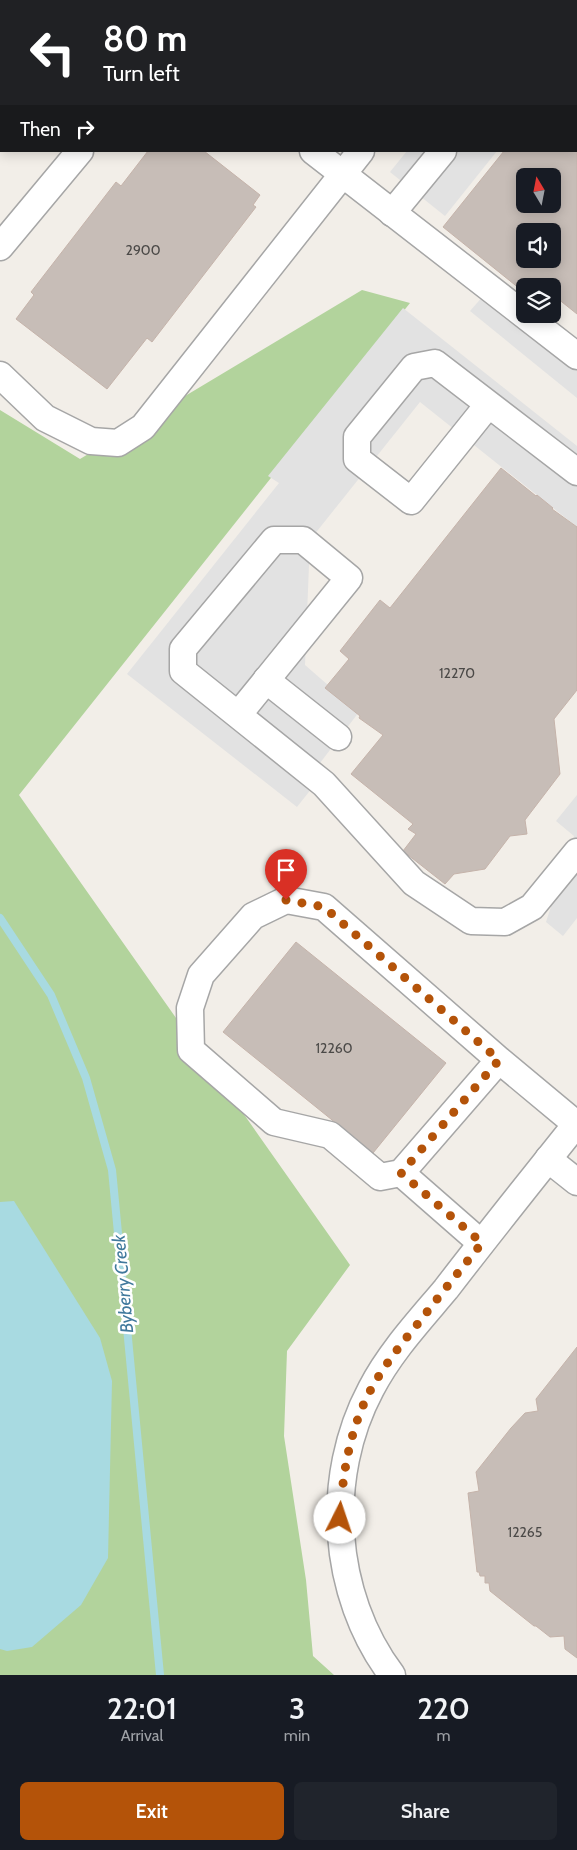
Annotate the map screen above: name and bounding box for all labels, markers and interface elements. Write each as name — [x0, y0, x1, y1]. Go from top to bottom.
text: 80 m — [103, 17, 187, 60]
icon: left — [20, 20, 85, 85]
text: Turn left — [103, 60, 180, 87]
icon: right — [71, 115, 99, 143]
text: Then — [20, 118, 61, 141]
north arrow — [516, 168, 561, 212]
map controls — [516, 168, 561, 323]
button: sound — [516, 223, 561, 268]
house number: 2900 — [126, 241, 161, 259]
button: layers — [516, 278, 561, 323]
house number: 12270 — [439, 664, 475, 682]
pin — [265, 849, 307, 900]
icon: arrive — [272, 856, 300, 884]
house number: 12260 — [316, 1039, 353, 1057]
water label: Byberry Creek — [108, 1233, 138, 1334]
position arrow — [313, 1491, 365, 1543]
house number: 12265 — [508, 1523, 542, 1541]
text: 22:01 — [107, 1690, 177, 1727]
text: 3 — [289, 1690, 305, 1727]
text: 220 — [417, 1690, 470, 1727]
text: Arrival — [121, 1726, 163, 1745]
text: min — [284, 1726, 310, 1745]
text: m — [437, 1726, 451, 1745]
button: Exit — [20, 1782, 284, 1840]
button: Share — [294, 1782, 557, 1840]

